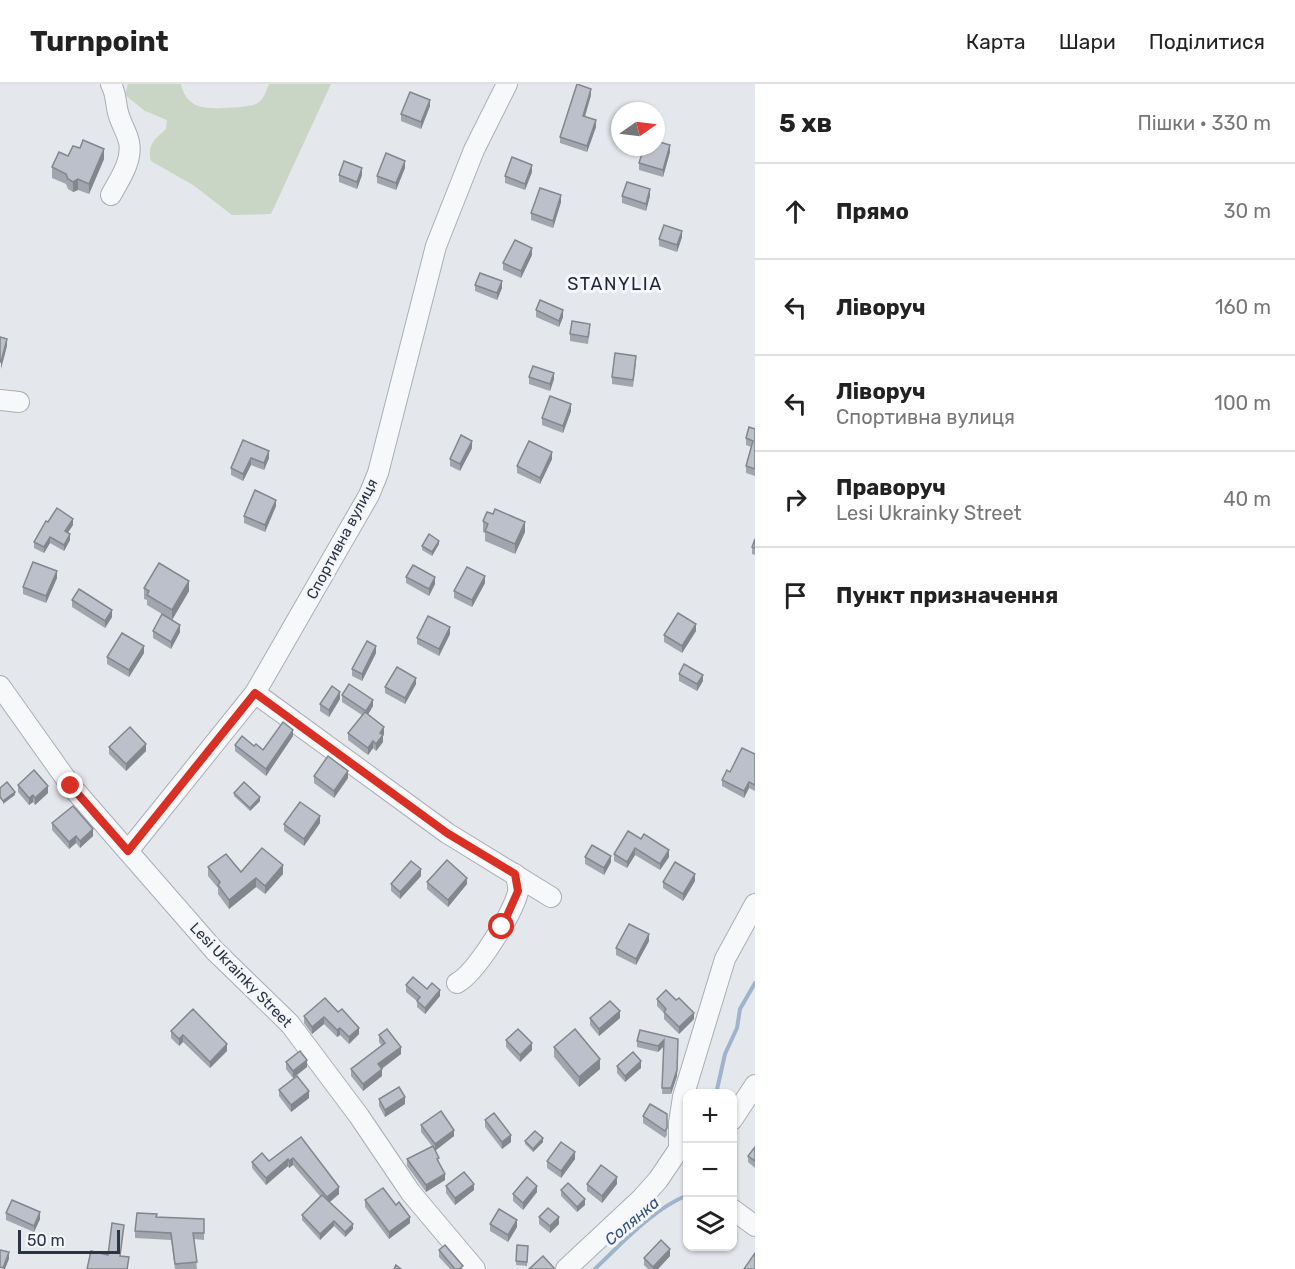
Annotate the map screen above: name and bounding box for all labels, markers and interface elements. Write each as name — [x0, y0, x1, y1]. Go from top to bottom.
text: Turnpoint — [30, 25, 169, 58]
text: Карта — [966, 29, 1026, 54]
text: Шари — [1059, 29, 1116, 54]
text: Поділитися — [1149, 29, 1265, 54]
north arrow — [611, 102, 665, 156]
text: 5 хв — [779, 108, 832, 139]
text: Пішки · 330 m — [1137, 111, 1271, 135]
icon: ahead — [779, 195, 812, 228]
text: Прямо — [836, 198, 909, 225]
text: 30 m — [1224, 199, 1271, 223]
district label: STANYLIA — [567, 273, 663, 295]
icon: left — [779, 291, 812, 324]
text: Ліворуч — [836, 294, 926, 321]
text: 160 m — [1215, 295, 1271, 319]
text: Ліворуч — [836, 378, 926, 405]
icon: left — [779, 387, 812, 420]
text: 100 m — [1214, 391, 1271, 415]
text: Спортивна вулиця — [836, 405, 1015, 429]
text: Праворуч — [836, 474, 946, 501]
street label: Спортивна вулиця — [303, 476, 381, 602]
icon: right — [779, 483, 812, 516]
text: 40 m — [1223, 487, 1271, 511]
text: Lesi Ukrainky Street — [836, 501, 1022, 525]
icon: arrive — [779, 579, 812, 612]
text: Пункт призначення — [836, 582, 1058, 609]
route end — [57, 772, 83, 798]
route start — [488, 913, 514, 939]
street label: Lesi Ukrainky Street — [186, 919, 296, 1031]
map controls — [683, 1089, 737, 1251]
button: + — [683, 1089, 737, 1143]
button: − — [683, 1143, 737, 1197]
water label: Солянка — [601, 1193, 663, 1249]
button: layers — [683, 1197, 737, 1251]
scale bar — [18, 1227, 120, 1254]
text: 50 m — [27, 1231, 65, 1250]

